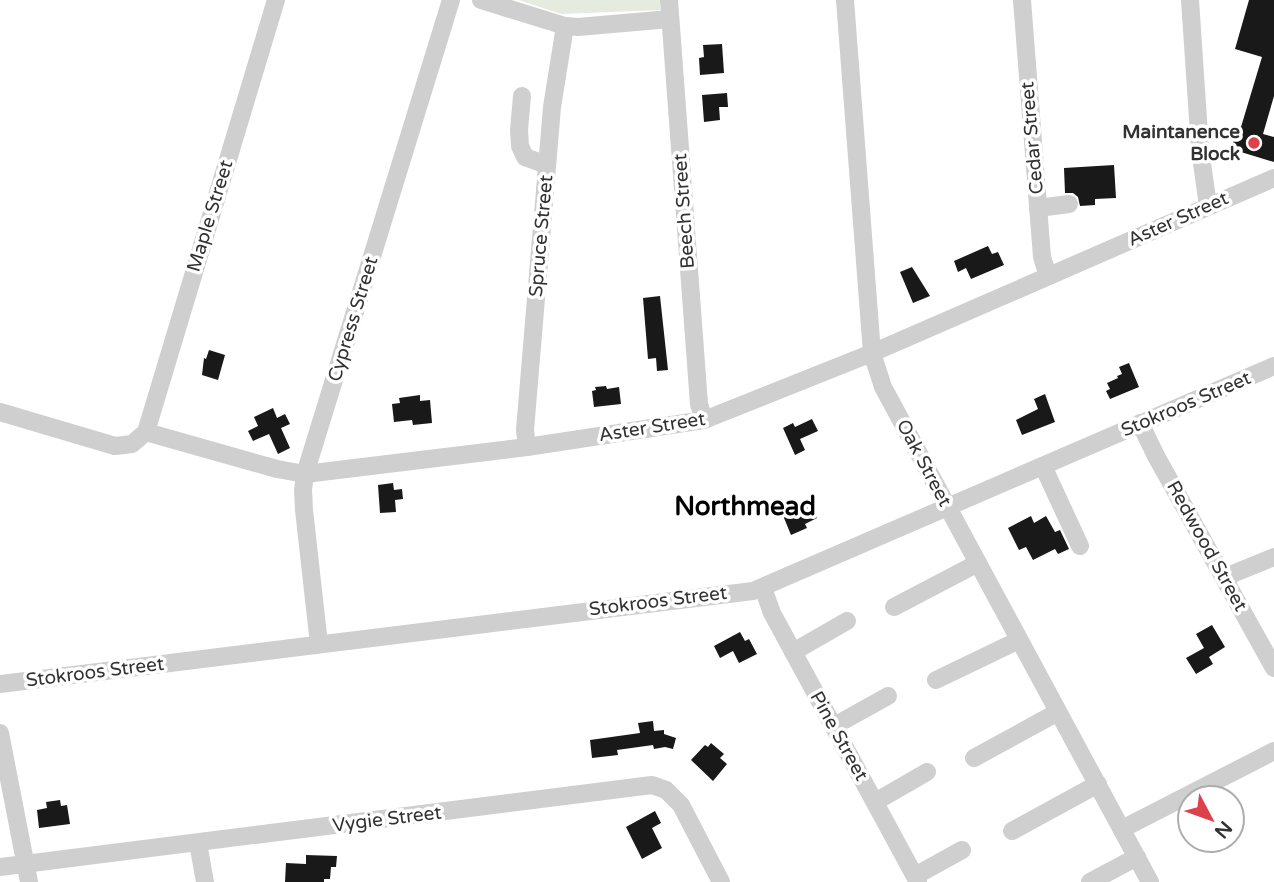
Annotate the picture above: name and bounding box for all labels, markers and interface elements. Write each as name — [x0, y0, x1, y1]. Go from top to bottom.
street label: Cedar Street — [1016, 81, 1048, 195]
place label: Maintanence Block — [1122, 121, 1241, 165]
marker: Maintanence Block — [1246, 135, 1262, 151]
street label: Beech Street — [669, 153, 699, 269]
street label: Maple Street — [183, 157, 237, 275]
street label: Spruce Street — [525, 174, 557, 298]
street label: Aster Street — [1124, 187, 1232, 251]
street label: Cypress Street — [324, 254, 382, 384]
street label: Stokroos Street — [1118, 367, 1254, 441]
street label: Aster Street — [597, 408, 707, 446]
street label: Oak Street — [892, 416, 956, 510]
street label: Redwood Street — [1162, 477, 1252, 615]
district label: Northmead — [674, 491, 816, 522]
street label: Stokroos Street — [588, 582, 728, 620]
street label: Stokroos Street — [25, 653, 165, 691]
street label: Pine Street — [805, 687, 873, 785]
north arrow — [1176, 784, 1246, 854]
street label: Vygie Street — [331, 801, 443, 837]
text: N — [1210, 817, 1236, 842]

